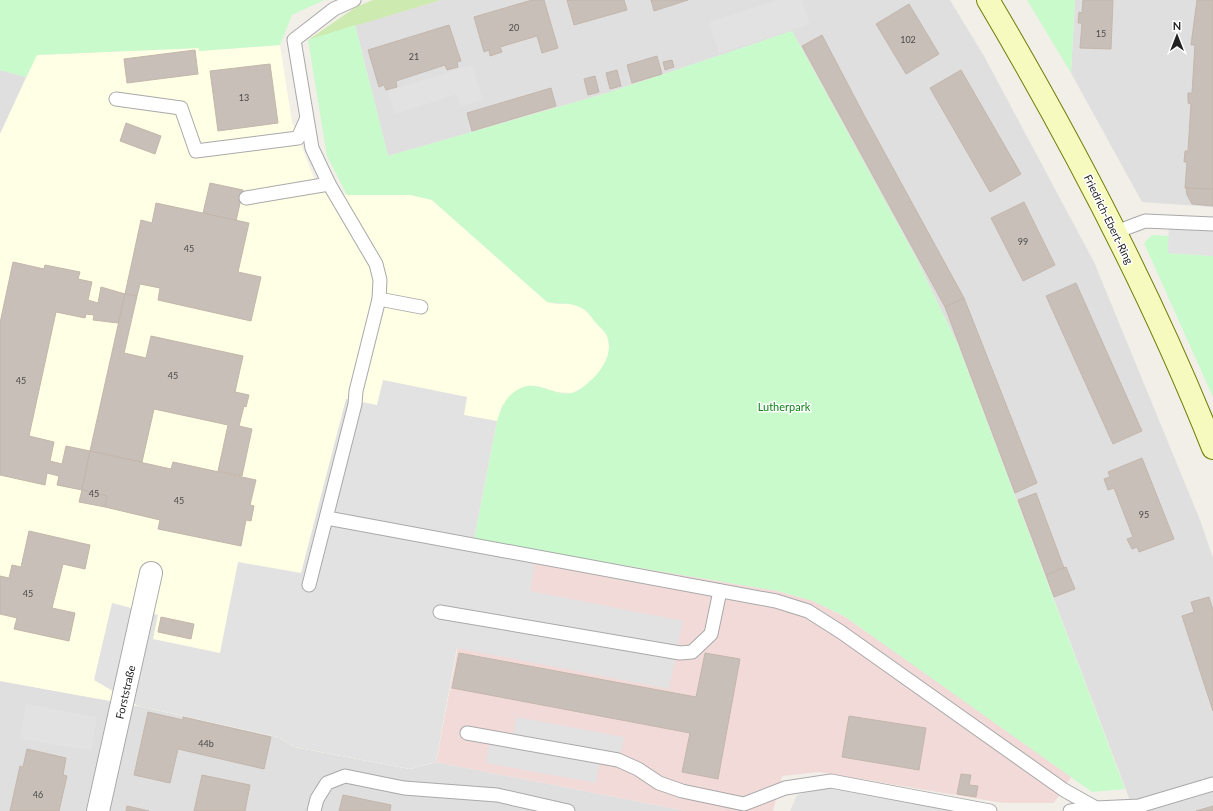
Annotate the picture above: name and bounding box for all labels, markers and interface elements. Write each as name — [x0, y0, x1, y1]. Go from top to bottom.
north arrow — [1157, 16, 1197, 56]
text: N — [1173, 19, 1181, 32]
house number: 20 — [509, 22, 519, 33]
house number: 15 — [1096, 28, 1106, 39]
house number: 102 — [900, 34, 916, 45]
house number: 21 — [409, 51, 419, 62]
house number: 13 — [239, 92, 249, 103]
street label: Friedrich-Ebert-Ring — [1082, 172, 1136, 266]
house number: 99 — [1018, 236, 1028, 247]
house number: 45 — [184, 243, 194, 254]
house number: 45 — [168, 370, 178, 381]
house number: 45 — [16, 375, 26, 386]
park label: Lutherpark — [758, 400, 811, 413]
house number: 45 — [89, 488, 99, 499]
house number: 45 — [174, 495, 184, 506]
house number: 95 — [1139, 509, 1149, 520]
house number: 45 — [23, 588, 33, 599]
street label: Forststraße — [112, 664, 138, 720]
house number: 44b — [198, 738, 214, 749]
house number: 46 — [33, 789, 43, 800]

